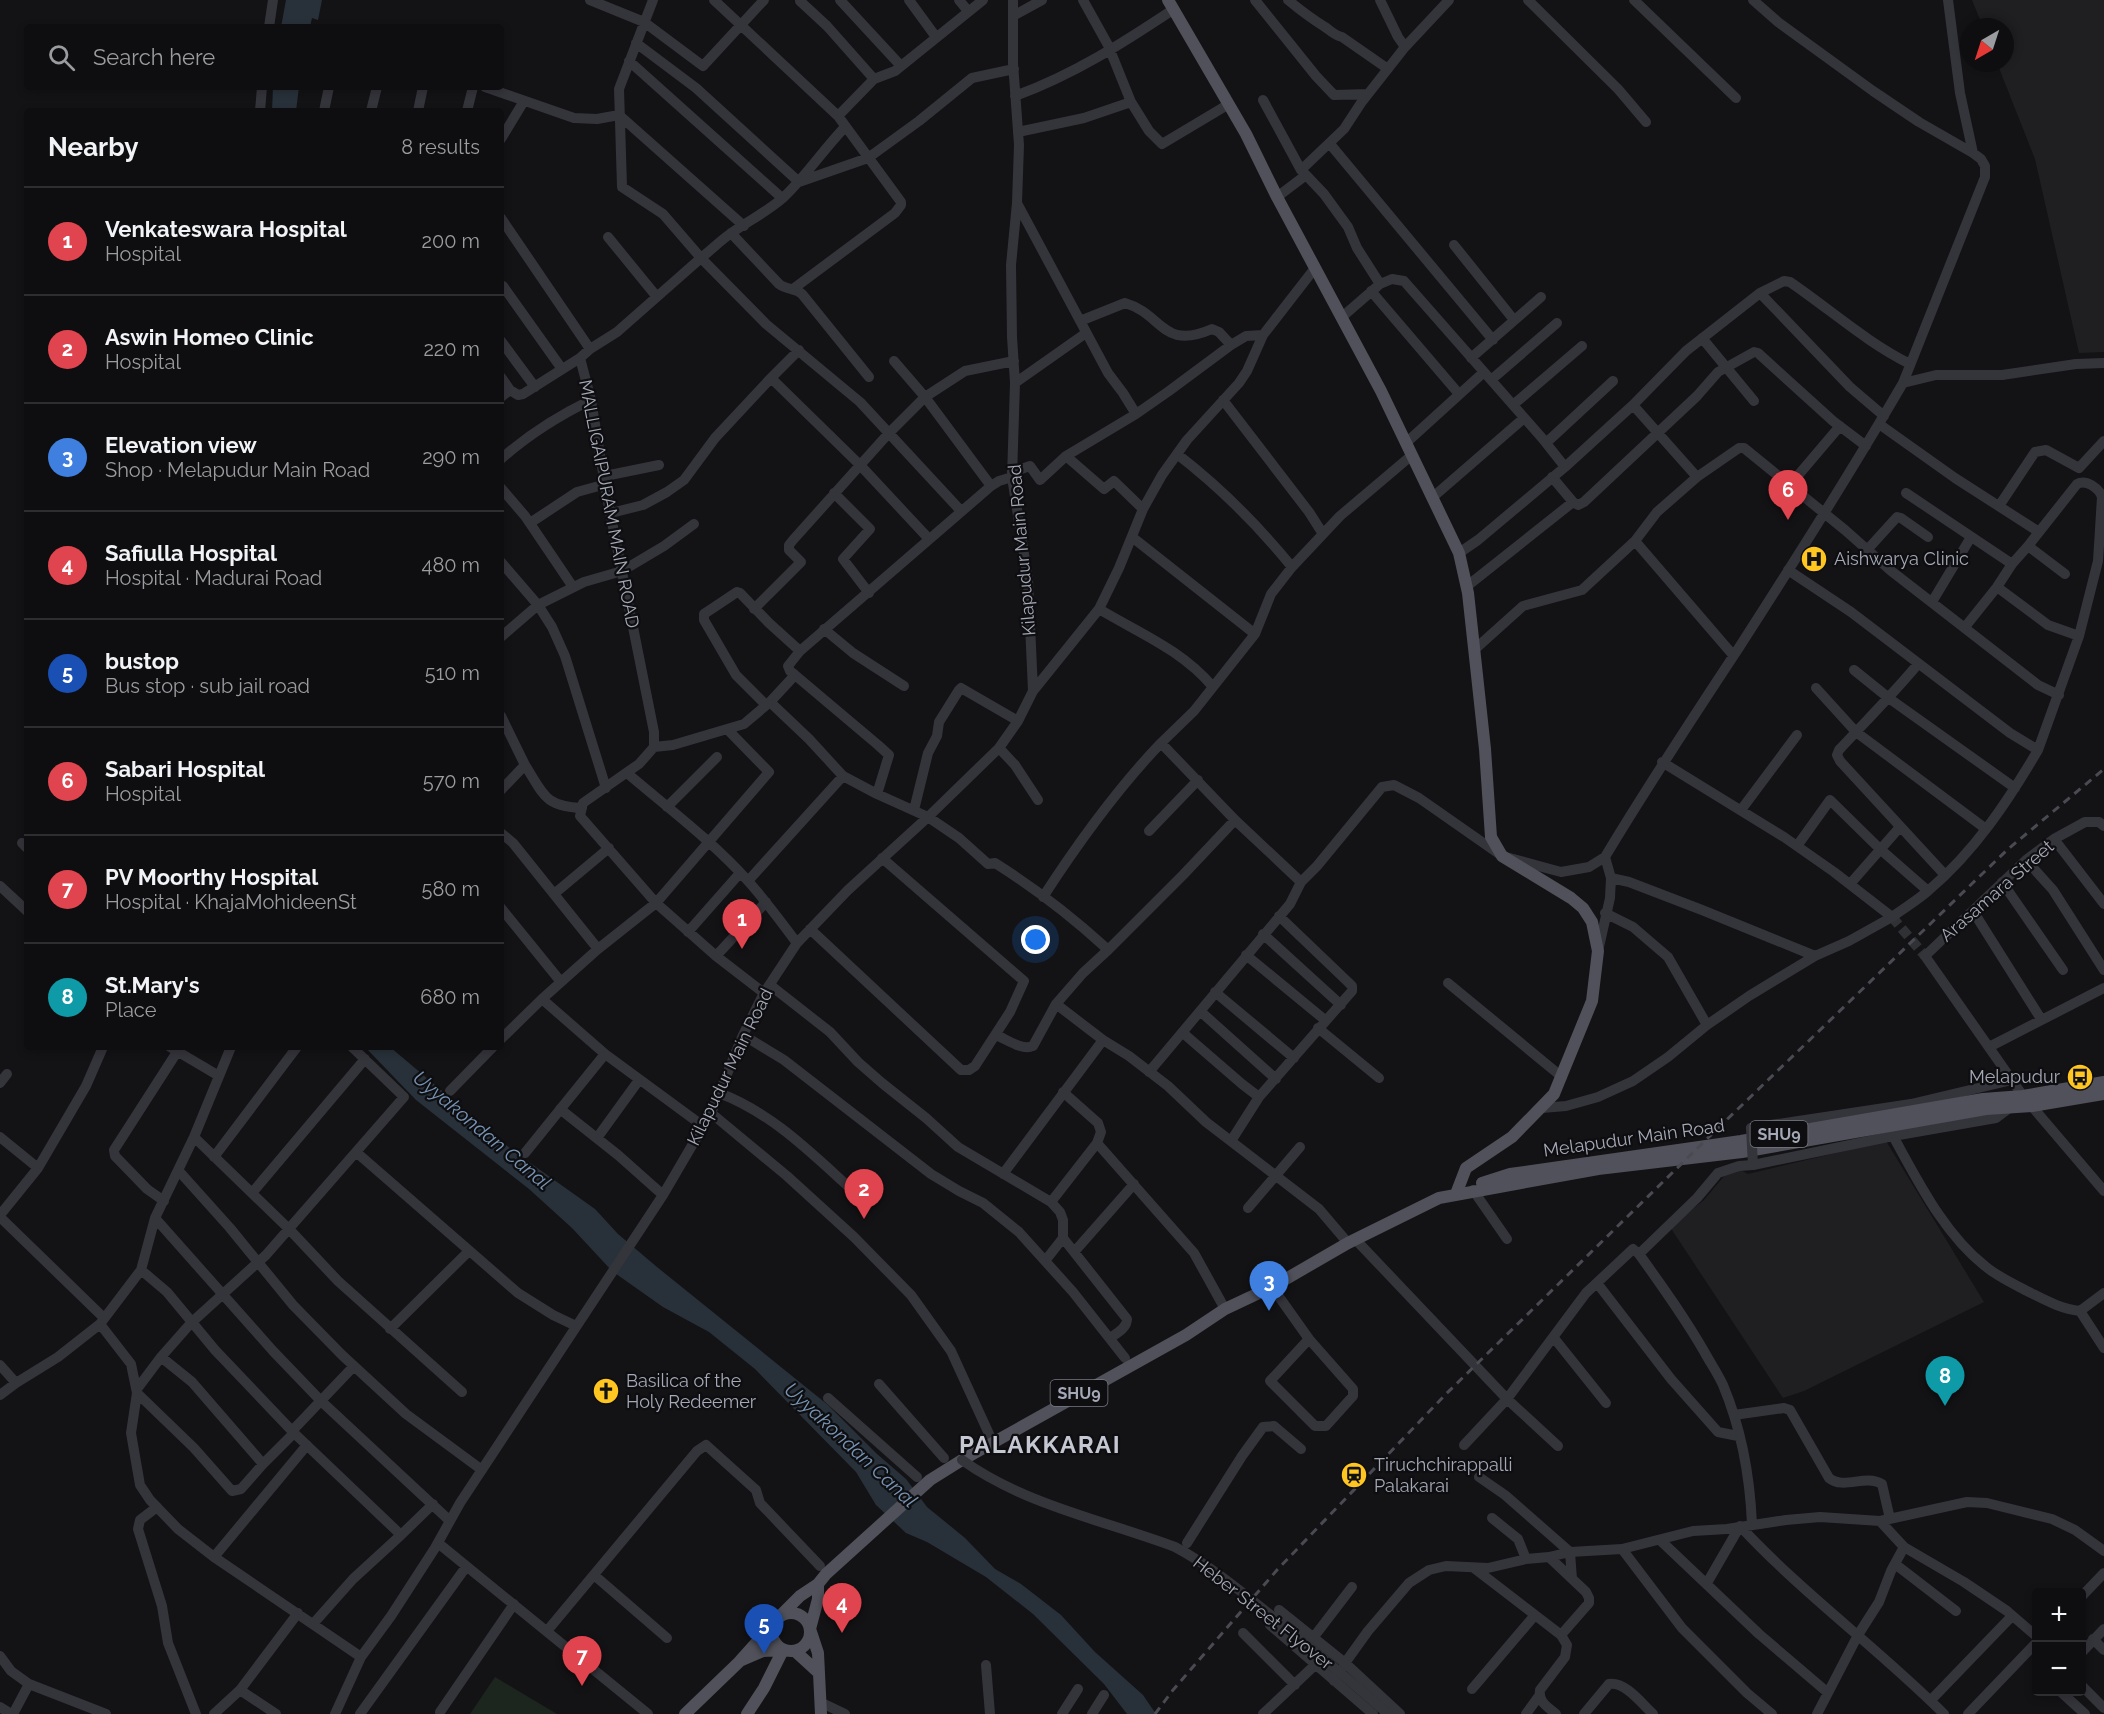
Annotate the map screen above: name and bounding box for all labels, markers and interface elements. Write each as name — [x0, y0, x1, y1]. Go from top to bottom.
north arrow — [1960, 18, 2014, 72]
search box — [24, 24, 504, 90]
icon: search — [45, 41, 78, 74]
text: Search here — [93, 44, 215, 70]
text: Nearby — [48, 132, 138, 162]
text: 8 results — [401, 135, 480, 159]
text: Venkateswara Hospital — [105, 216, 347, 242]
text: 1 — [63, 229, 72, 253]
text: 200 m — [422, 229, 480, 253]
text: Hospital — [105, 242, 181, 266]
text: Aswin Homeo Clinic — [105, 324, 314, 350]
text: 2 — [62, 337, 73, 361]
text: 220 m — [423, 337, 480, 361]
text: Hospital — [105, 350, 181, 374]
street label: MALLIGAIPURAM MAIN ROAD — [575, 378, 644, 630]
text: Elevation view — [105, 432, 257, 458]
text: 3 — [62, 445, 73, 469]
text: 290 m — [422, 445, 480, 469]
text: Shop · Melapudur Main Road — [105, 458, 370, 482]
street label: Kilapudur Main Road — [1004, 463, 1039, 637]
pin: 6 — [1768, 470, 1808, 520]
text: Safiulla Hospital — [105, 540, 277, 566]
hospital icon: Aishwarya Clinic — [1799, 544, 1829, 574]
place label: Aishwarya Clinic — [1834, 548, 1969, 569]
text: 4 — [62, 553, 73, 577]
text: 480 m — [422, 553, 480, 577]
text: Hospital · Madurai Road — [105, 566, 322, 590]
text: bustop — [105, 648, 179, 674]
text: 5 — [62, 661, 73, 685]
text: 510 m — [425, 661, 480, 685]
text: Bus stop · sub jail road — [105, 674, 310, 698]
text: Sabari Hospital — [105, 756, 265, 782]
text: 6 — [61, 769, 74, 793]
text: 570 m — [423, 769, 480, 793]
text: Hospital — [105, 782, 181, 806]
street label: Arasamara Street — [1936, 836, 2058, 946]
text: PV Moorthy Hospital — [105, 864, 318, 890]
text: 7 — [62, 877, 73, 901]
text: 580 m — [422, 877, 480, 901]
text: Hospital · KhajaMohideenSt — [105, 890, 357, 914]
pin: 1 — [722, 900, 762, 949]
your location — [1021, 925, 1050, 954]
text: St.Mary's — [105, 972, 200, 998]
text: 8 — [61, 985, 74, 1009]
text: 680 m — [420, 985, 480, 1009]
street label: Kilapudur Main Road — [682, 985, 777, 1149]
text: Place — [105, 998, 156, 1022]
bus stop icon: Melapudur — [2065, 1062, 2095, 1092]
water label: Uyyakondan Canal — [408, 1065, 556, 1195]
place label: Melapudur — [1969, 1066, 2061, 1087]
street label: Melapudur Main Road — [1542, 1114, 1726, 1161]
road number: SHU9 — [1750, 1121, 1808, 1147]
pin: 2 — [844, 1170, 884, 1219]
pin: 3 — [1250, 1262, 1288, 1311]
pin: 8 — [1926, 1356, 1964, 1406]
place label: Basilica of the Holy Redeemer — [626, 1370, 757, 1412]
church icon: Basilica of the Holy Redeemer — [591, 1376, 621, 1406]
water label: Uyyakondan Canal — [780, 1377, 922, 1513]
road number: SHU9 — [1050, 1380, 1108, 1406]
district label: PALAKKARAI — [959, 1430, 1121, 1459]
place label: Tiruchchirappalli Palakarai — [1374, 1454, 1512, 1496]
station icon: Tiruchchirappalli Palakarai — [1339, 1460, 1369, 1490]
street label: Heber Street Flyover — [1189, 1552, 1338, 1674]
pin: 4 — [822, 1584, 862, 1633]
map controls — [2032, 1588, 2086, 1696]
button: + — [2032, 1588, 2086, 1642]
pin: 5 — [744, 1604, 783, 1654]
pin: 7 — [562, 1636, 602, 1686]
button: − — [2032, 1642, 2086, 1696]

